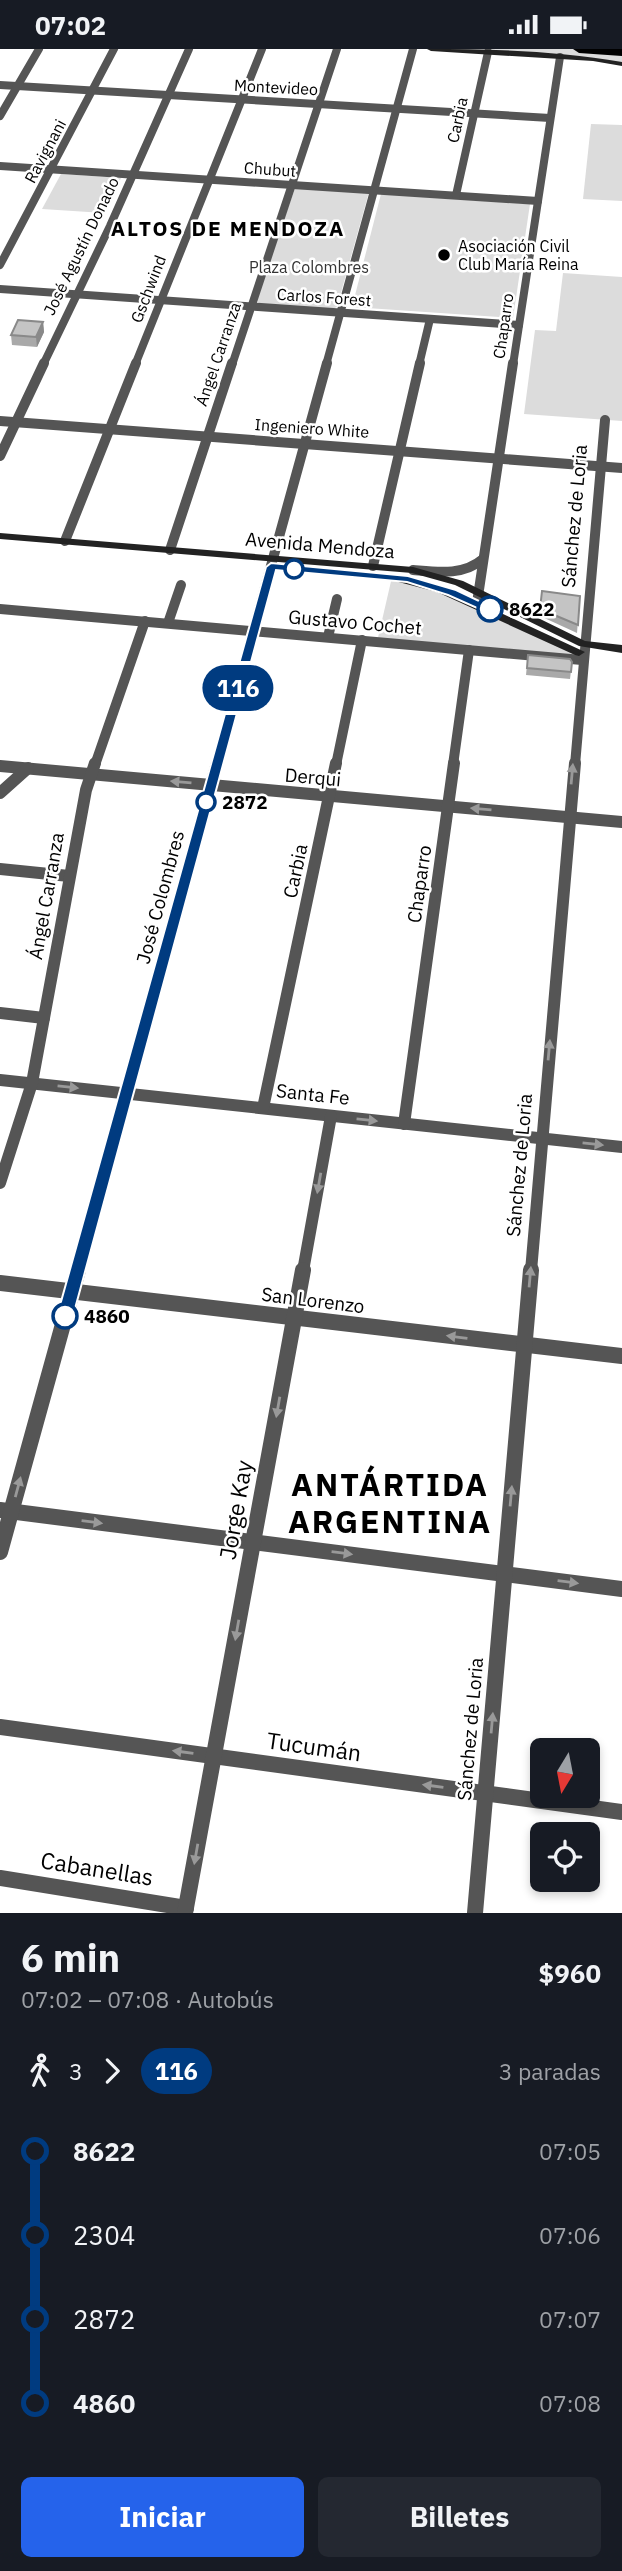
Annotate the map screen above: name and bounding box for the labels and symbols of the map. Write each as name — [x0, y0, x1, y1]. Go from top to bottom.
street label: Montevideo — [233, 75, 319, 99]
street label: Carbia — [442, 95, 472, 145]
street label: Ravignani — [20, 116, 70, 186]
street label: Chubut — [243, 157, 297, 181]
street label: José Agustín Donado — [39, 174, 123, 318]
district label: ALTOS DE MENDOZA — [111, 214, 345, 242]
place label: Asociación Civil Club María Reina — [458, 236, 579, 274]
marker: Asociación Civil Club María Reina — [436, 247, 452, 263]
street label: Gschwind — [126, 252, 170, 326]
park label: Plaza Colombres — [249, 257, 369, 277]
street label: Carlos Forest — [276, 284, 372, 310]
street label: Chaparro — [489, 292, 518, 360]
street label: Ángel Carranza — [190, 299, 245, 408]
street label: Ingeniero White — [254, 414, 370, 442]
street label: Sánchez de Loria — [556, 443, 592, 589]
street label: Avenida Mendoza — [244, 527, 396, 563]
unlabelled marker — [284, 559, 304, 579]
marker: 8622 — [477, 596, 503, 622]
place label: 8622 — [509, 597, 555, 621]
street label: Gustavo Cochet — [287, 604, 423, 640]
line badge: 116 — [198, 665, 278, 711]
street label: Derqui — [284, 763, 342, 791]
one-way arrow — [567, 763, 578, 785]
one-way arrow — [170, 776, 192, 787]
place label: 2872 — [222, 790, 268, 814]
marker: 2872 — [196, 792, 216, 812]
one-way arrow — [470, 804, 492, 815]
street label: José Colombres — [131, 828, 189, 966]
street label: Ángel Carranza — [23, 831, 69, 961]
street label: Carbia — [278, 842, 312, 900]
street label: Chaparro — [402, 844, 436, 924]
one-way arrow — [544, 1039, 555, 1061]
street label: Santa Fe — [275, 1078, 351, 1110]
one-way arrow — [57, 1082, 79, 1093]
street label: Sánchez de Loria — [501, 1092, 537, 1238]
one-way arrow — [356, 1114, 378, 1125]
one-way arrow — [582, 1139, 604, 1150]
one-way arrow — [313, 1172, 324, 1194]
one-way arrow — [525, 1265, 536, 1287]
street label: San Lorenzo — [260, 1282, 366, 1318]
marker: 4860 — [52, 1303, 78, 1329]
place label: 4860 — [84, 1304, 130, 1328]
one-way arrow — [446, 1331, 468, 1342]
one-way arrow — [272, 1396, 283, 1418]
street label: Jorge Kay — [212, 1457, 259, 1562]
district label: ANTÁRTIDA ARGENTINA — [288, 1463, 492, 1542]
one-way arrow — [13, 1475, 24, 1497]
one-way arrow — [506, 1485, 517, 1507]
one-way arrow — [81, 1516, 103, 1527]
one-way arrow — [331, 1548, 353, 1559]
one-way arrow — [557, 1576, 579, 1587]
one-way arrow — [231, 1619, 242, 1641]
street label: Sánchez de Loria — [452, 1656, 488, 1802]
one-way arrow — [487, 1712, 498, 1734]
street label: Tucumán — [265, 1725, 363, 1767]
north arrow — [530, 1738, 600, 1808]
one-way arrow — [172, 1746, 194, 1757]
one-way arrow — [422, 1780, 444, 1791]
one-way arrow — [190, 1843, 201, 1865]
street label: Cabanellas — [39, 1844, 156, 1892]

